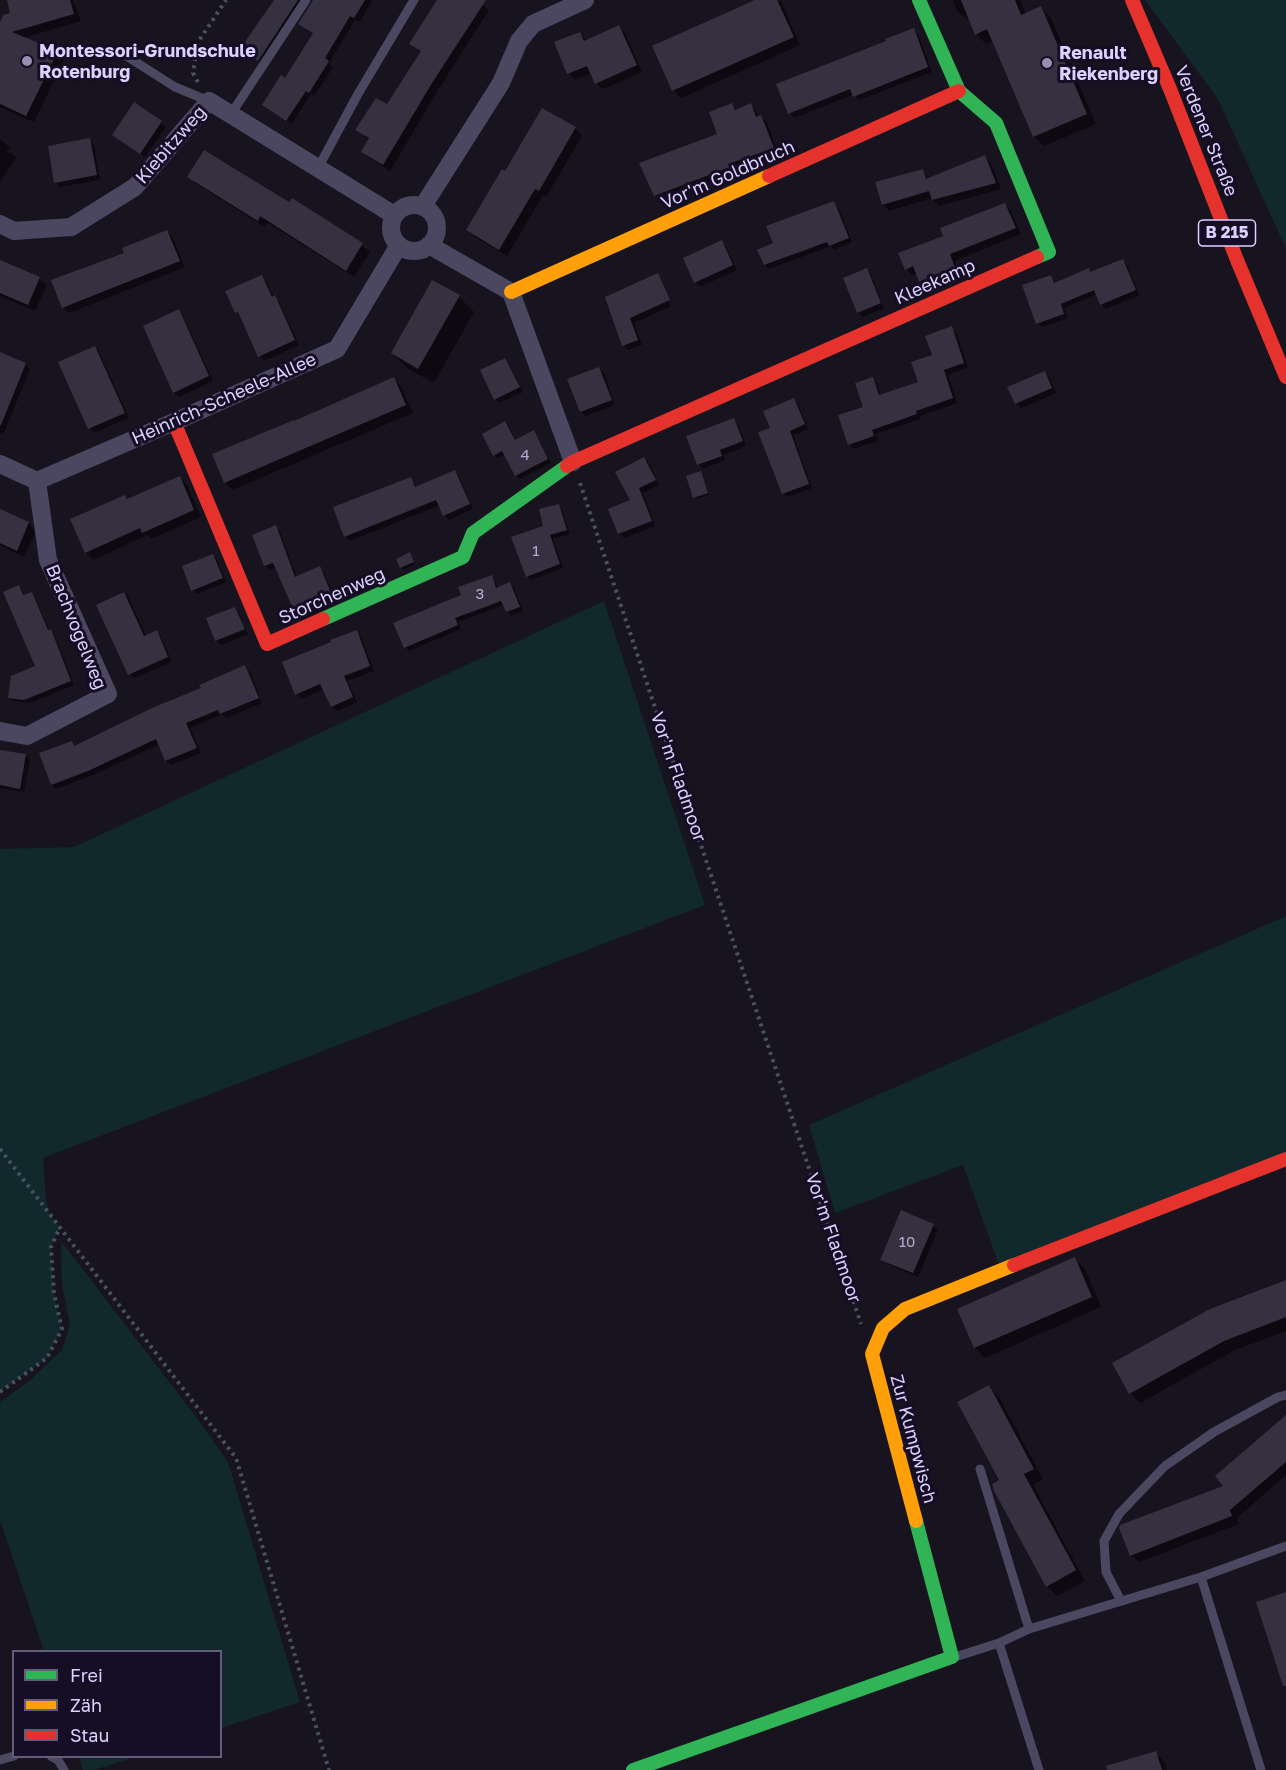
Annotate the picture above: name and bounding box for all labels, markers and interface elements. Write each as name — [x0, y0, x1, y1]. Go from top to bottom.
place label: Montessori-Grundschule Rotenburg — [39, 40, 256, 82]
place label: Renault Riekenberg — [1059, 42, 1158, 84]
marker: Montessori-Grundschule Rotenburg — [20, 54, 34, 68]
marker: Renault Riekenberg — [1040, 56, 1054, 70]
street label: Verdener Straße — [1170, 62, 1242, 200]
street label: Kiebitzweg — [131, 102, 211, 188]
street label: Vor'm Goldbruch — [658, 136, 798, 214]
road number: B 215 — [1198, 220, 1256, 246]
street label: Kleekamp — [891, 255, 979, 309]
street label: Heinrich-Scheele-Allee — [128, 349, 320, 449]
house number: 4 — [520, 446, 530, 464]
house number: 1 — [532, 542, 540, 560]
street label: Brachvogelweg — [41, 561, 111, 693]
street label: Storchenweg — [275, 563, 389, 629]
house number: 3 — [476, 585, 484, 603]
street label: Vor'm Fladmoor — [646, 709, 710, 845]
street label: Vor'm Fladmoor — [801, 1170, 865, 1306]
house number: 10 — [899, 1233, 915, 1251]
street label: Zur Kumpwisch — [885, 1372, 941, 1506]
legend — [12, 1650, 222, 1758]
text: Frei — [70, 1664, 103, 1686]
text: Zäh — [70, 1694, 102, 1716]
text: Stau — [70, 1724, 109, 1746]

